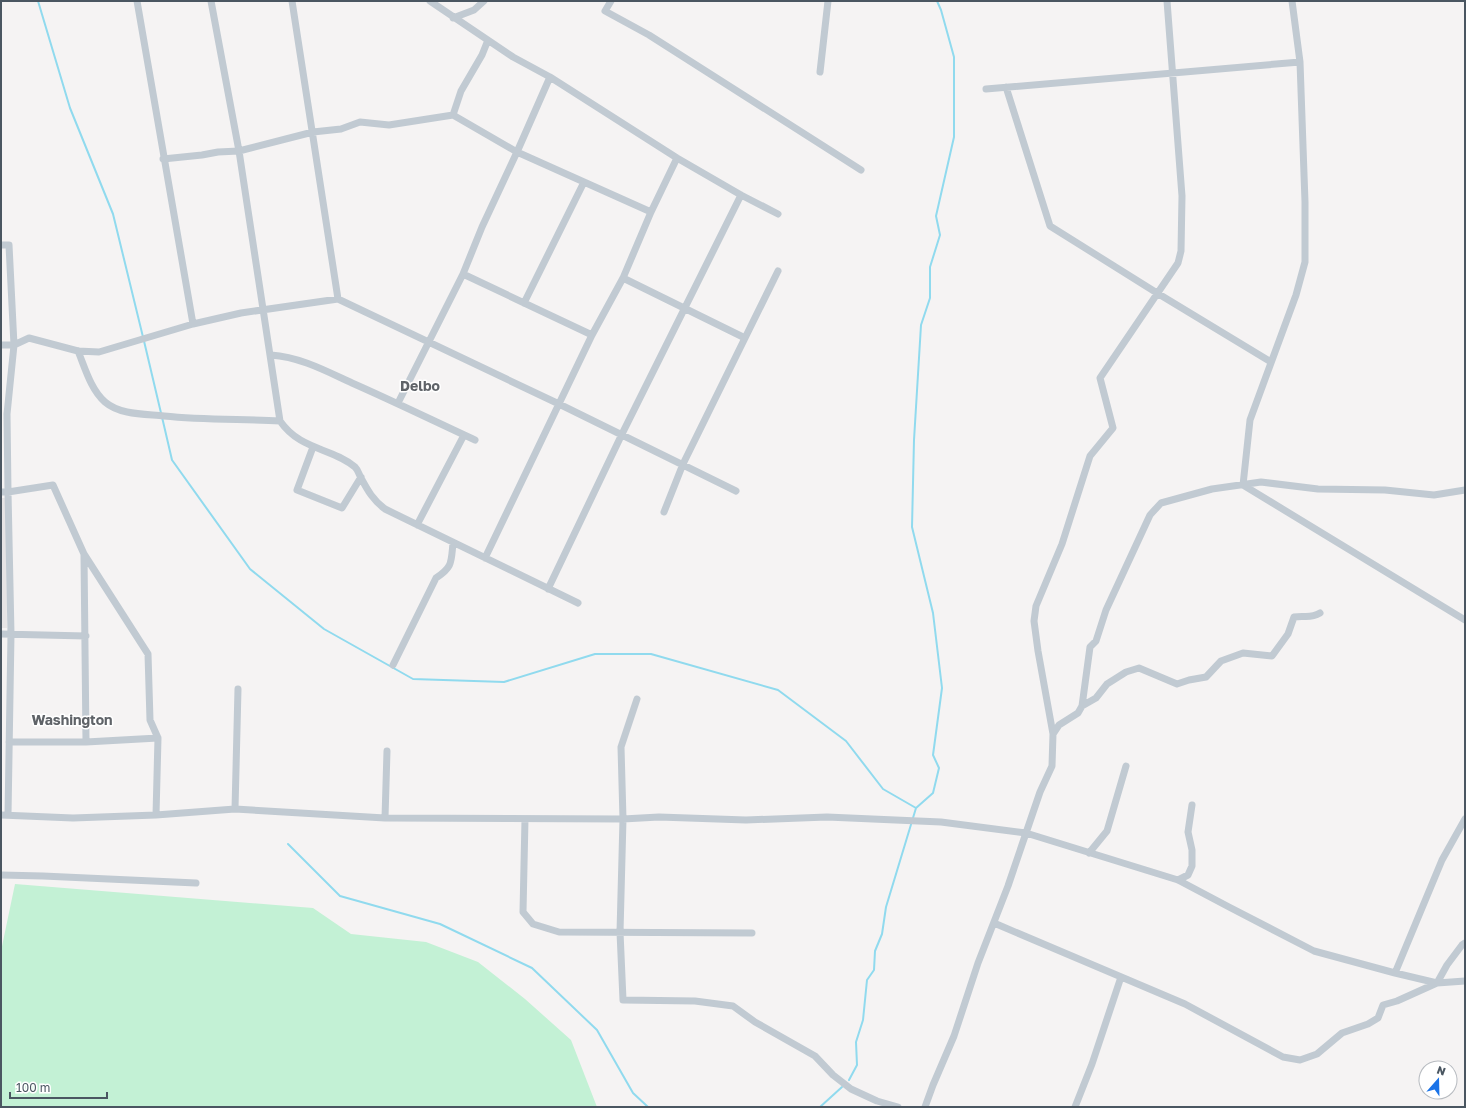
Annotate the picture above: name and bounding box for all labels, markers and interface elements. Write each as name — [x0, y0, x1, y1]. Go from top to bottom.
district label: Delbo — [400, 377, 440, 394]
district label: Washington — [31, 711, 113, 728]
north arrow — [1418, 1060, 1458, 1100]
text: N — [1435, 1063, 1448, 1078]
scale bar — [10, 1074, 107, 1100]
text: 100 m — [16, 1080, 50, 1095]

